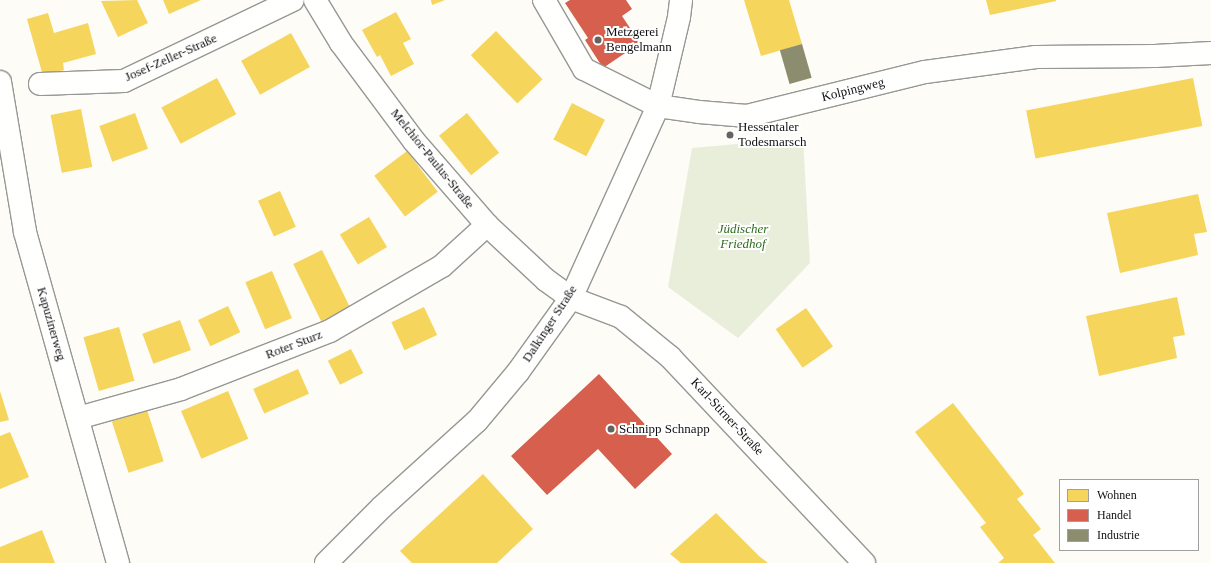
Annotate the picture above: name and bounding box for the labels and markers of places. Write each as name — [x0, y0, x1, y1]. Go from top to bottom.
place label: Metzgerei Bengelmann — [606, 25, 672, 56]
marker: Metzgerei Bengelmann — [593, 35, 603, 45]
place label: Hessentaler Todesmarsch — [738, 120, 806, 151]
marker: Hessentaler Todesmarsch — [725, 130, 735, 140]
place label: Schnipp Schnapp — [619, 421, 710, 437]
marker: Schnipp Schnapp — [606, 424, 616, 434]

